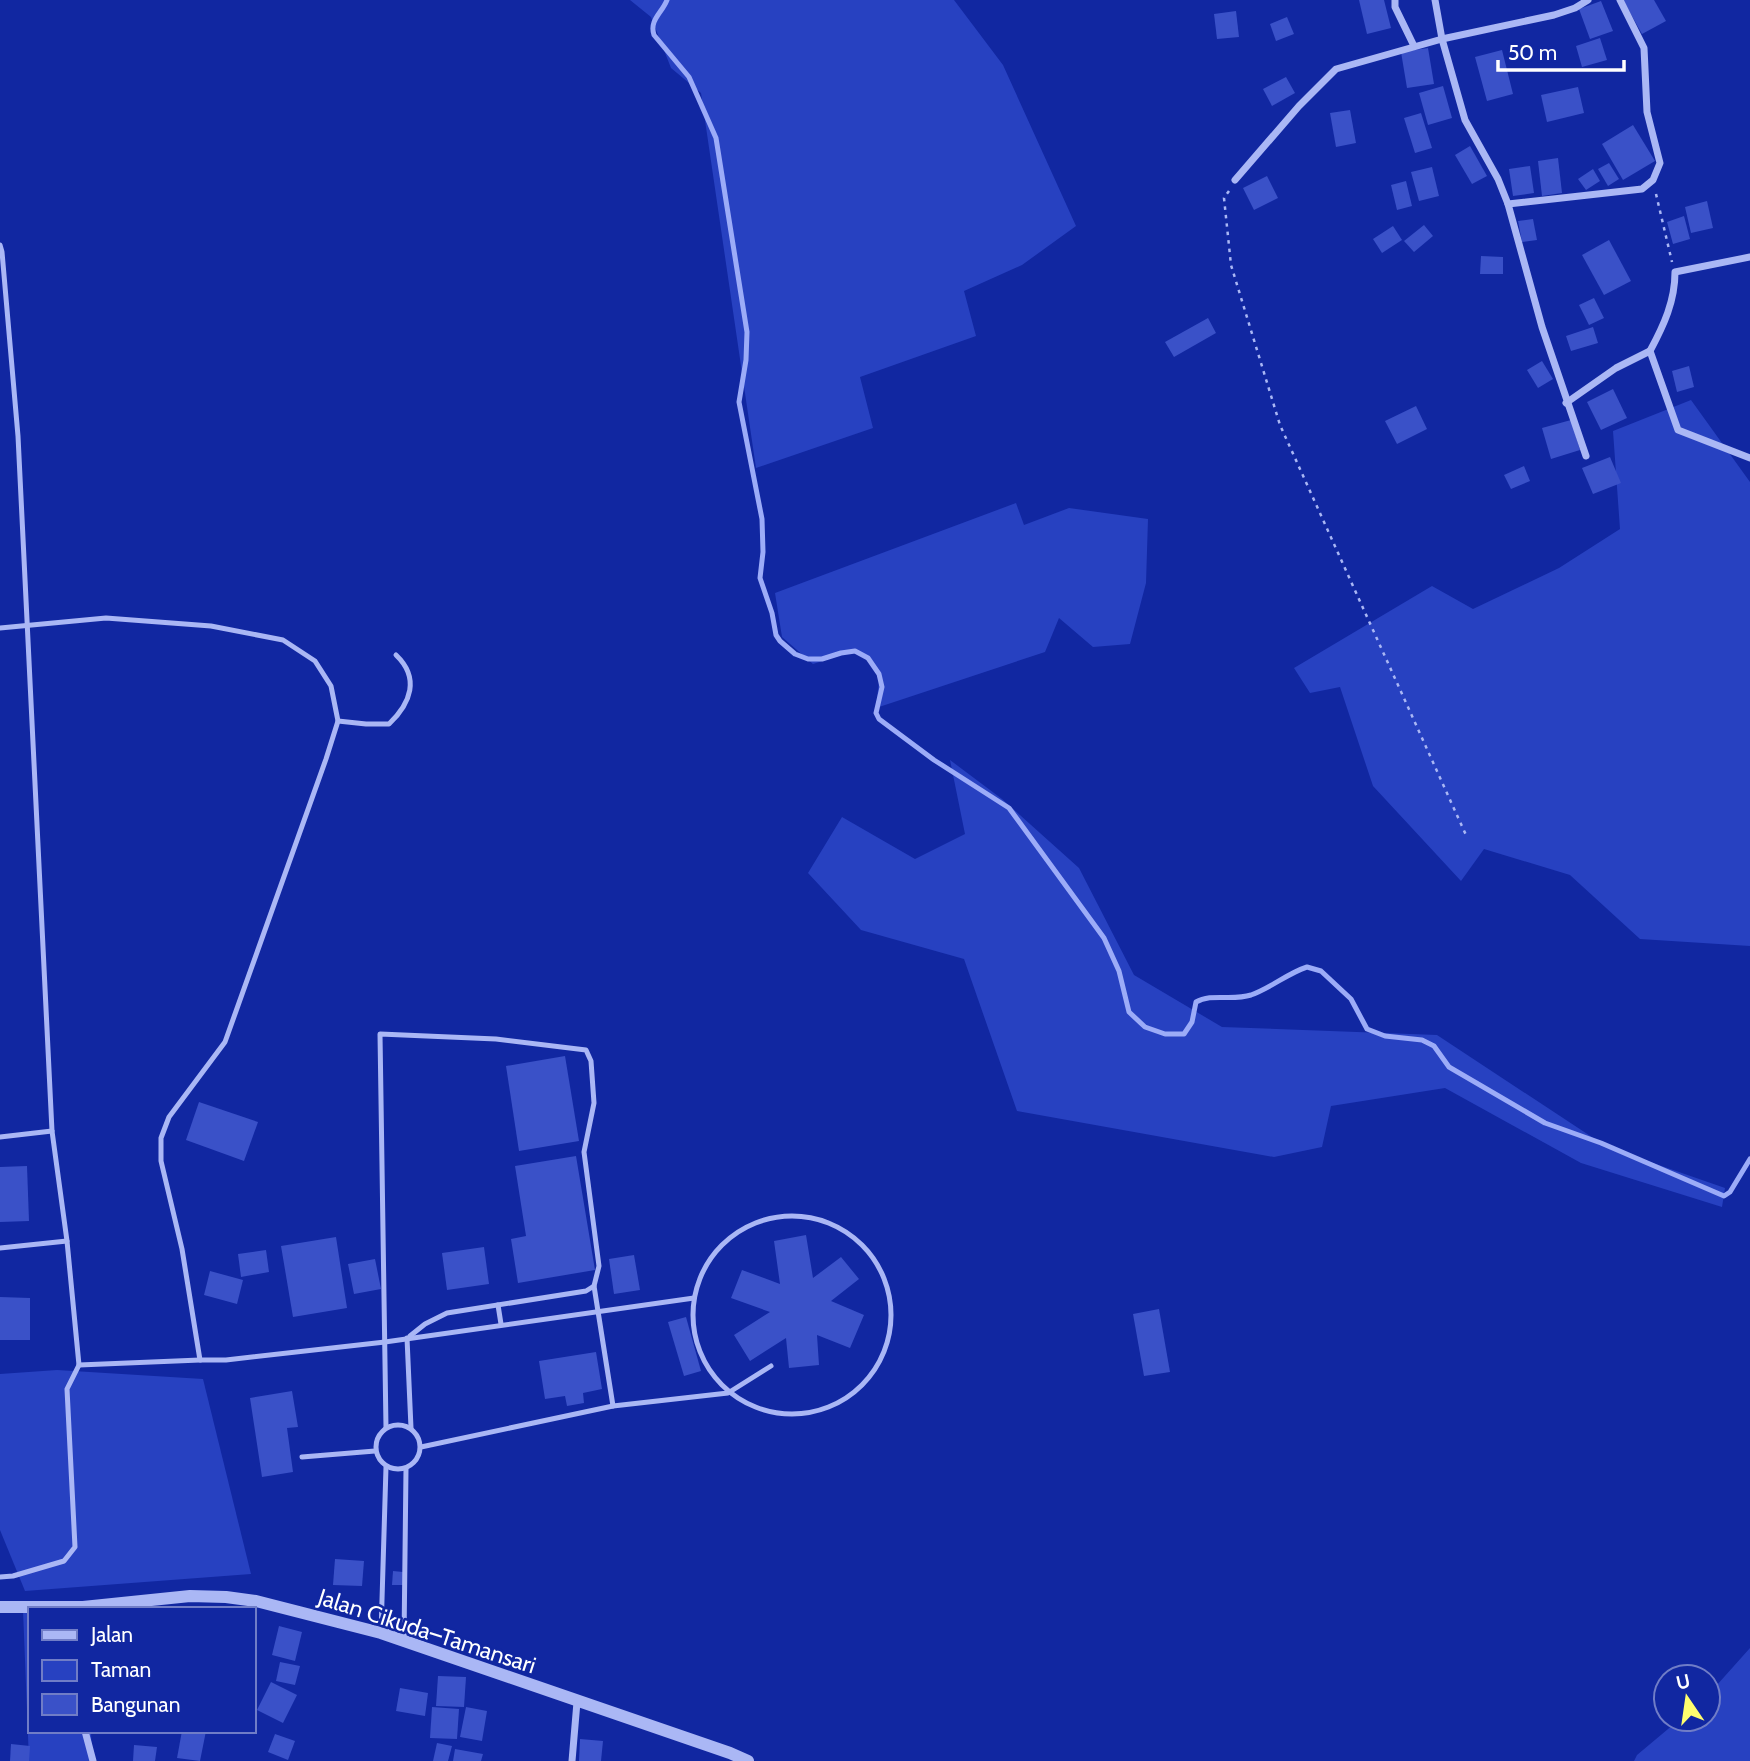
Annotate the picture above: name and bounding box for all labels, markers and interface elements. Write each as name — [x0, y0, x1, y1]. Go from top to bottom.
scale bar — [1498, 28, 1624, 72]
text: 50 m — [1508, 40, 1557, 65]
street label: Jalan Cikuda–Tamansari — [314, 1582, 539, 1679]
legend — [28, 1607, 256, 1733]
text: Jalan — [90, 1622, 133, 1647]
text: Taman — [91, 1657, 151, 1682]
north arrow — [1652, 1663, 1722, 1733]
text: U — [1674, 1669, 1693, 1695]
text: Bangunan — [91, 1692, 180, 1717]

